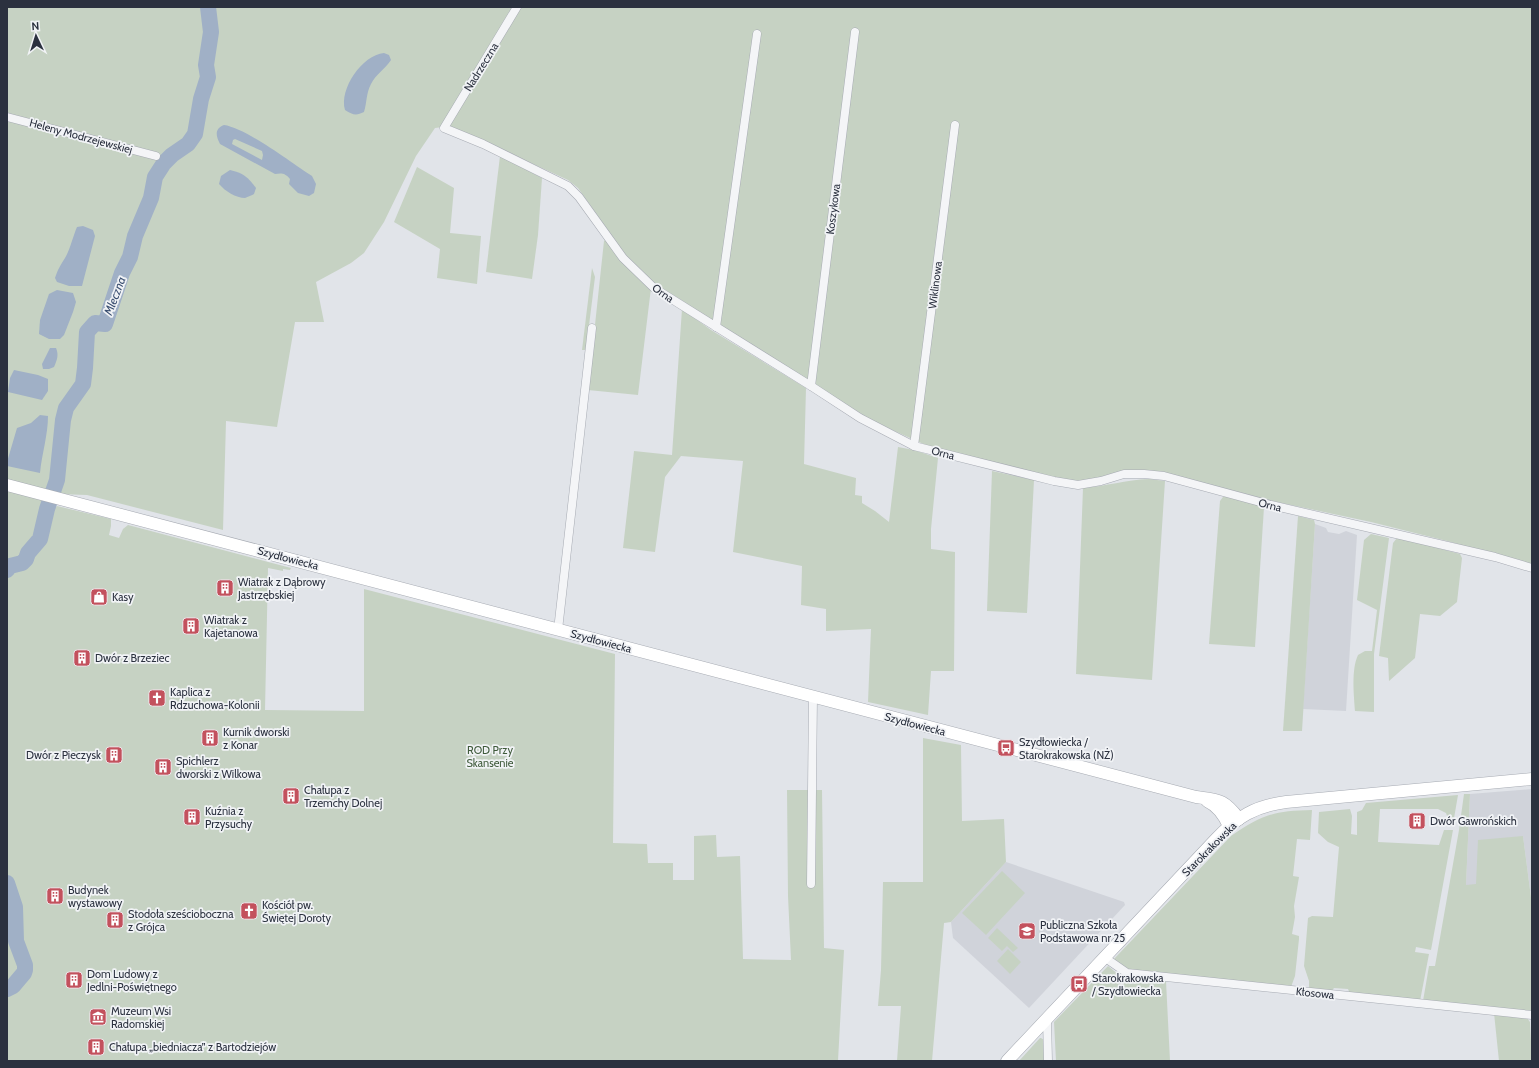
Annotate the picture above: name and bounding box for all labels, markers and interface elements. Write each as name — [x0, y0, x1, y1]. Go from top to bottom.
north arrow — [16, 16, 56, 56]
text: N — [31, 19, 40, 33]
street label: Nadrzeczna — [461, 39, 502, 94]
street label: Heleny Modrzejewskiej — [28, 115, 134, 157]
street label: Koszykowa — [823, 182, 843, 235]
street label: Wiklinowa — [925, 260, 945, 310]
water label: Mleczna — [100, 274, 129, 318]
street label: Orna — [649, 281, 677, 306]
street label: Orna — [930, 443, 957, 463]
street label: Orna — [1257, 495, 1284, 515]
street label: Szydłowiecka — [256, 543, 321, 573]
place label: Wiatrak z Dąbrowy Jastrzębskiej — [237, 575, 326, 602]
building icon: Wiatrak z Dąbrowy Jastrzębskiej — [215, 578, 235, 598]
shop icon: Kasy — [89, 587, 109, 607]
place label: Kasy — [112, 590, 134, 604]
place label: Wiatrak z Kajetanowa — [204, 613, 259, 640]
building icon: Wiatrak z Kajetanowa — [181, 616, 201, 636]
street label: Szydłowiecka — [569, 626, 634, 656]
building icon: Dwór z Brzeziec — [72, 648, 92, 668]
place label: Dwór z Brzeziec — [95, 651, 169, 665]
place label: Kaplica z Rdzuchowa-Kolonii — [170, 685, 260, 712]
church icon: Kaplica z Rdzuchowa-Kolonii — [147, 688, 167, 708]
street label: Szydłowiecka — [883, 709, 948, 739]
place label: Kurnik dworski z Konar — [223, 725, 289, 752]
building icon: Kurnik dworski z Konar — [200, 728, 220, 748]
place label: Szydłowiecka / Starokrakowska (NŻ) — [1019, 735, 1114, 762]
bus stop icon: Szydłowiecka / Starokrakowska (NŻ) — [996, 738, 1016, 758]
park label: ROD Przy Skansenie — [467, 743, 514, 770]
building icon: Dwór z Pieczysk — [104, 745, 124, 765]
place label: Dwór z Pieczysk — [26, 748, 101, 762]
place label: Spichlerz dworski z Wilkowa — [176, 754, 261, 781]
building icon: Spichlerz dworski z Wilkowa — [153, 757, 173, 777]
place label: Chałupa z Trzemchy Dolnej — [304, 783, 382, 810]
building icon: Chałupa z Trzemchy Dolnej — [281, 786, 301, 806]
place label: Kuźnia z Przysuchy — [205, 804, 252, 831]
building icon: Kuźnia z Przysuchy — [182, 807, 202, 827]
building icon: Dwór Gawrońskich — [1407, 811, 1427, 831]
place label: Dwór Gawrońskich — [1430, 814, 1517, 828]
street label: Starokrakowska — [1179, 818, 1240, 879]
place label: Budynek wystawowy — [68, 883, 123, 910]
building icon: Budynek wystawowy — [45, 886, 65, 906]
place label: Kościół pw. Świętej Doroty — [262, 898, 331, 925]
church icon: Kościół pw. Świętej Doroty — [239, 901, 259, 921]
place label: Stodoła sześcioboczna z Grójca — [128, 907, 234, 934]
building icon: Stodoła sześcioboczna z Grójca — [105, 910, 125, 930]
place label: Publiczna Szkoła Podstawowa nr 25 — [1040, 918, 1125, 945]
school or university icon: Publiczna Szkoła Podstawowa nr 25 — [1017, 921, 1037, 941]
place label: Dom Ludowy z Jedlni-Poświętnego — [86, 967, 177, 994]
building icon: Dom Ludowy z Jedlni-Poświętnego — [64, 970, 84, 990]
place label: Starokrakowska / Szydłowiecka — [1091, 971, 1164, 998]
bus stop icon: Starokrakowska / Szydłowiecka — [1069, 974, 1089, 994]
street label: Kłosowa — [1295, 984, 1336, 1002]
place label: Muzeum Wsi Radomskiej — [111, 1004, 171, 1031]
museum icon: Muzeum Wsi Radomskiej — [88, 1007, 108, 1027]
building icon: Chałupa „biedniacza” z Bartodziejów — [86, 1037, 106, 1057]
place label: Chałupa „biedniacza” z Bartodziejów — [109, 1040, 276, 1054]

